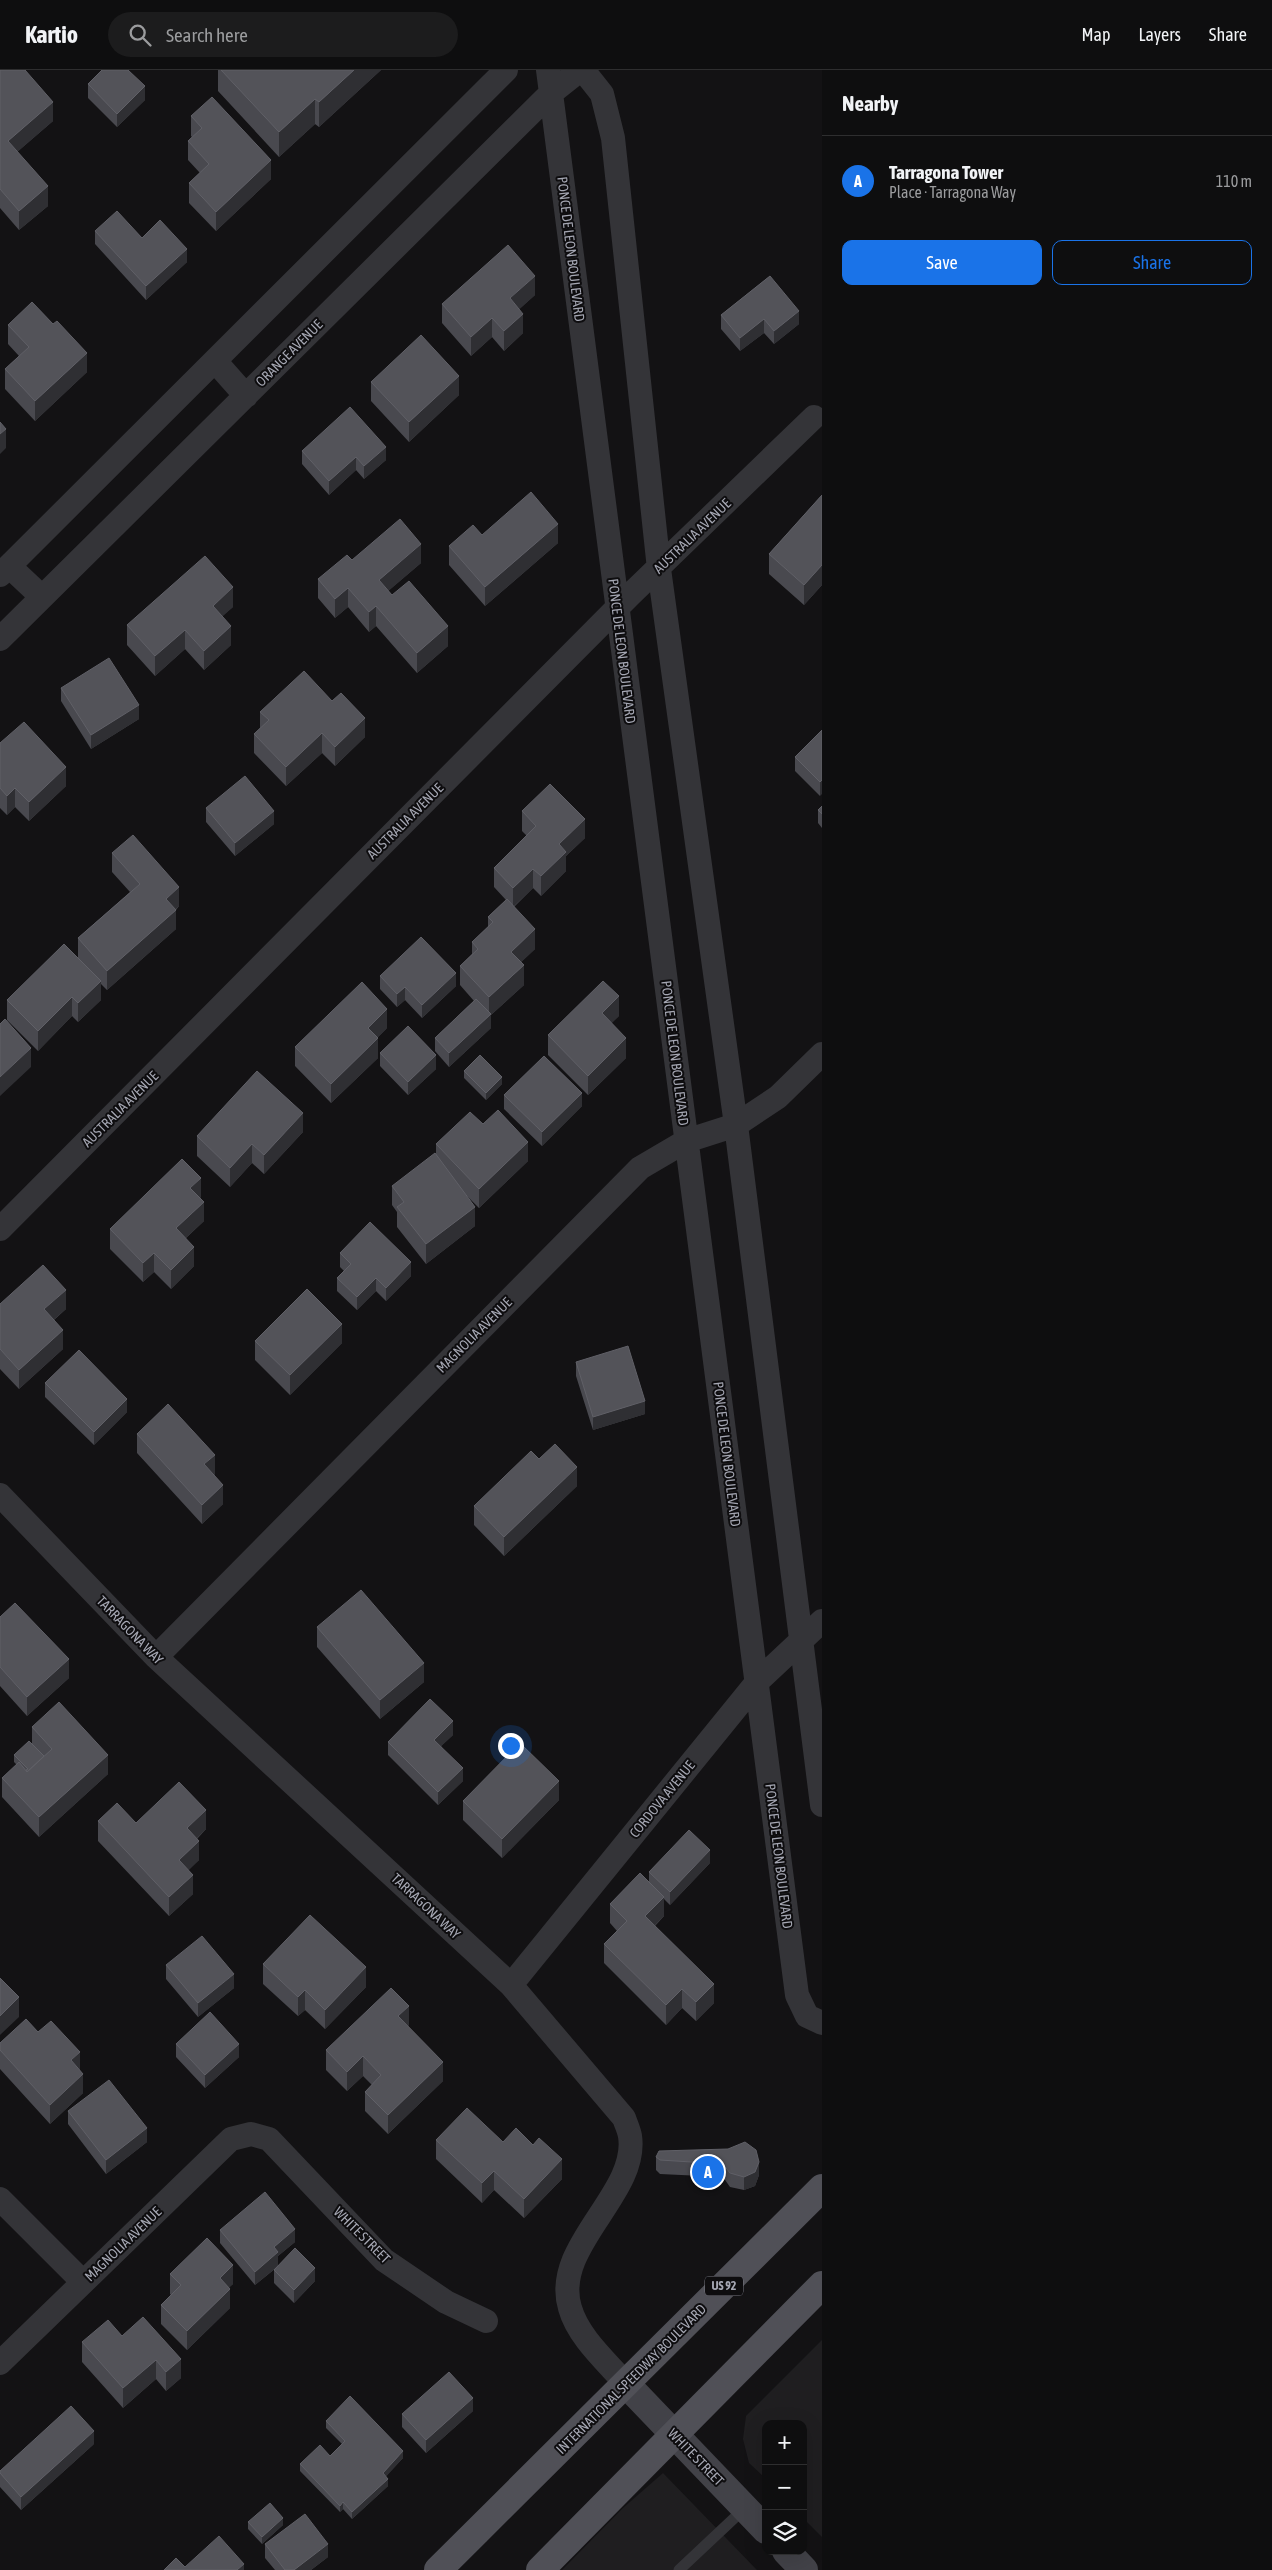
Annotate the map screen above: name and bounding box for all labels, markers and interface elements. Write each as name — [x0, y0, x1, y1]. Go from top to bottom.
search box — [108, 12, 458, 57]
text: Kartio — [25, 21, 78, 48]
icon: search — [126, 21, 154, 49]
text: Search here — [166, 24, 248, 46]
text: Map — [1081, 24, 1110, 45]
text: Layers — [1138, 24, 1181, 45]
text: Share — [1209, 24, 1247, 45]
text: Nearby — [842, 91, 898, 115]
text: Tarragona Tower — [889, 161, 1003, 183]
text: A — [854, 172, 862, 190]
text: 110 m — [1216, 172, 1252, 190]
street label: PONCE DE LEON BOULEVARD — [554, 176, 588, 322]
text: Place · Tarragona Way — [889, 183, 1016, 201]
button: Save — [842, 240, 1042, 285]
button: Share — [1052, 240, 1252, 285]
street label: ORANGE AVENUE — [252, 316, 326, 390]
street label: AUSTRALIA AVENUE — [650, 495, 734, 577]
street label: PONCE DE LEON BOULEVARD — [605, 578, 639, 724]
street label: AUSTRALIA AVENUE — [364, 780, 446, 862]
street label: PONCE DE LEON BOULEVARD — [658, 980, 692, 1126]
street label: AUSTRALIA AVENUE — [79, 1068, 161, 1150]
street label: MAGNOLIA AVENUE — [433, 1294, 515, 1376]
street label: PONCE DE LEON BOULEVARD — [710, 1381, 744, 1527]
street label: TARRAGONA WAY — [94, 1593, 167, 1668]
your location — [498, 1733, 524, 1759]
street label: CORDOVA AVENUE — [626, 1757, 698, 1841]
street label: PONCE DE LEON BOULEVARD — [762, 1783, 796, 1929]
street label: TARRAGONA WAY — [388, 1870, 464, 1942]
pin: A — [692, 2153, 724, 2191]
street label: MAGNOLIA AVENUE — [82, 2204, 164, 2284]
street label: WHITE STREET — [331, 2204, 393, 2266]
road number: US 92 — [705, 2276, 743, 2296]
street label: INTERNATIONAL SPEEDWAY BOULEVARD — [553, 2301, 709, 2457]
map controls — [762, 2420, 807, 2555]
button: + — [762, 2420, 807, 2465]
street label: WHITE STREET — [665, 2425, 727, 2489]
button: − — [762, 2465, 807, 2510]
button: layers — [762, 2510, 807, 2555]

